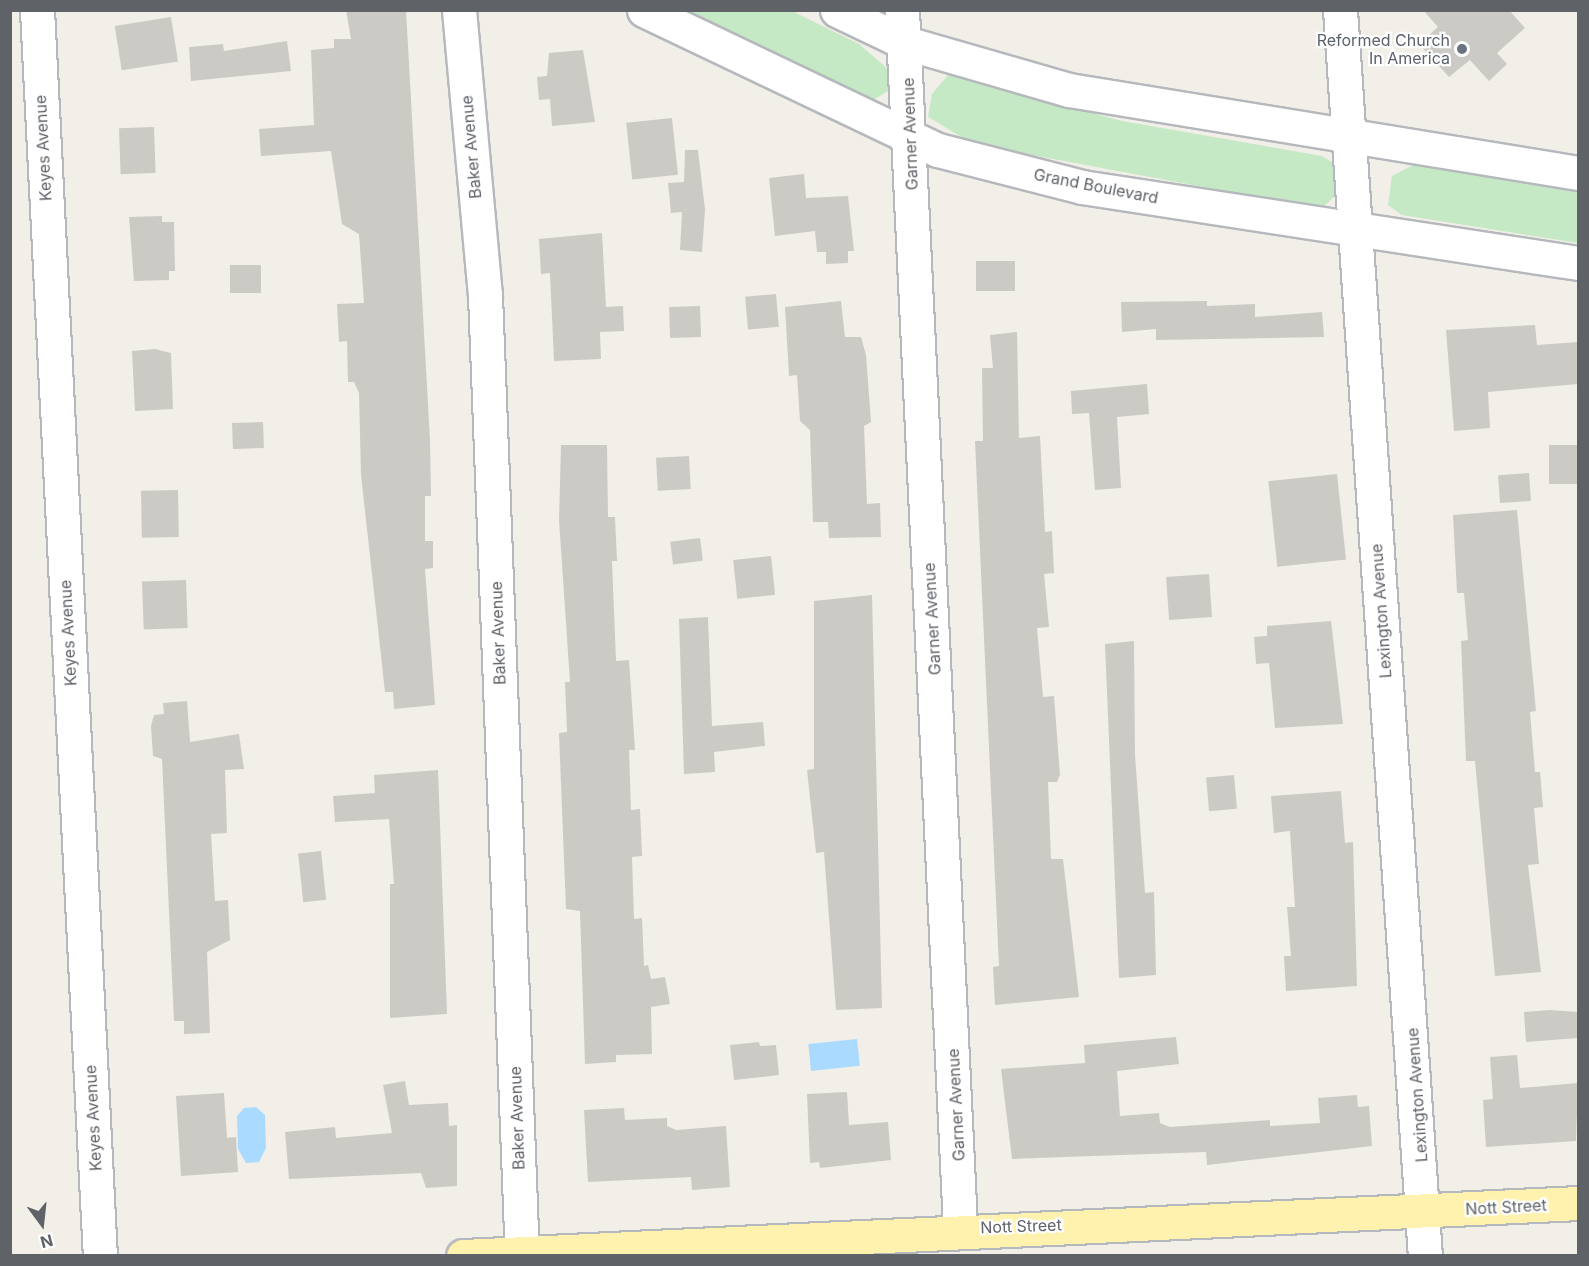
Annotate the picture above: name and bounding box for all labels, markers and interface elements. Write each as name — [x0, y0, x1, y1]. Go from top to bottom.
place label: Reformed Church In America — [1317, 30, 1450, 68]
marker: Reformed Church In America — [1455, 42, 1469, 56]
street label: Garner Avenue — [898, 77, 922, 191]
street label: Keyes Avenue — [31, 94, 55, 202]
street label: Baker Avenue — [457, 94, 485, 200]
street label: Grand Boulevard — [1032, 165, 1160, 207]
street label: Lexington Avenue — [1367, 543, 1395, 679]
street label: Garner Avenue — [919, 562, 945, 676]
street label: Keyes Avenue — [56, 579, 80, 687]
street label: Baker Avenue — [487, 581, 509, 685]
street label: Lexington Avenue — [1403, 1027, 1431, 1163]
street label: Garner Avenue — [943, 1048, 969, 1162]
street label: Keyes Avenue — [81, 1064, 105, 1172]
street label: Baker Avenue — [506, 1066, 528, 1170]
north arrow — [12, 1194, 72, 1254]
street label: Nott Street — [1465, 1195, 1547, 1219]
street label: Nott Street — [980, 1215, 1062, 1237]
text: N — [38, 1230, 55, 1253]

